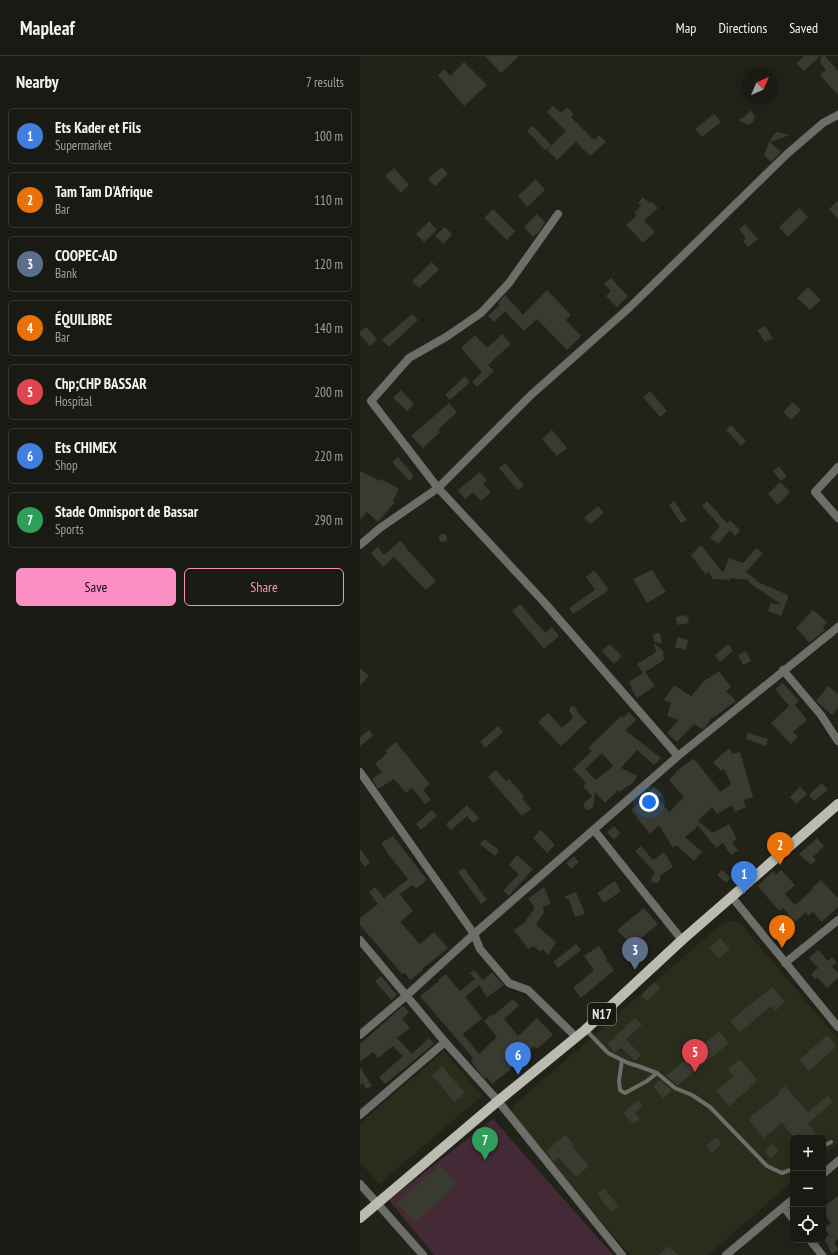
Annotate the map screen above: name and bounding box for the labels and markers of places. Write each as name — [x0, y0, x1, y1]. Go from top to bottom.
pin: 2 — [767, 832, 793, 865]
pin: 1 — [731, 861, 757, 894]
pin: 4 — [769, 915, 795, 948]
pin: 3 — [622, 937, 648, 970]
pin: 5 — [682, 1039, 708, 1072]
pin: 6 — [505, 1042, 531, 1075]
pin: 7 — [472, 1127, 498, 1160]

